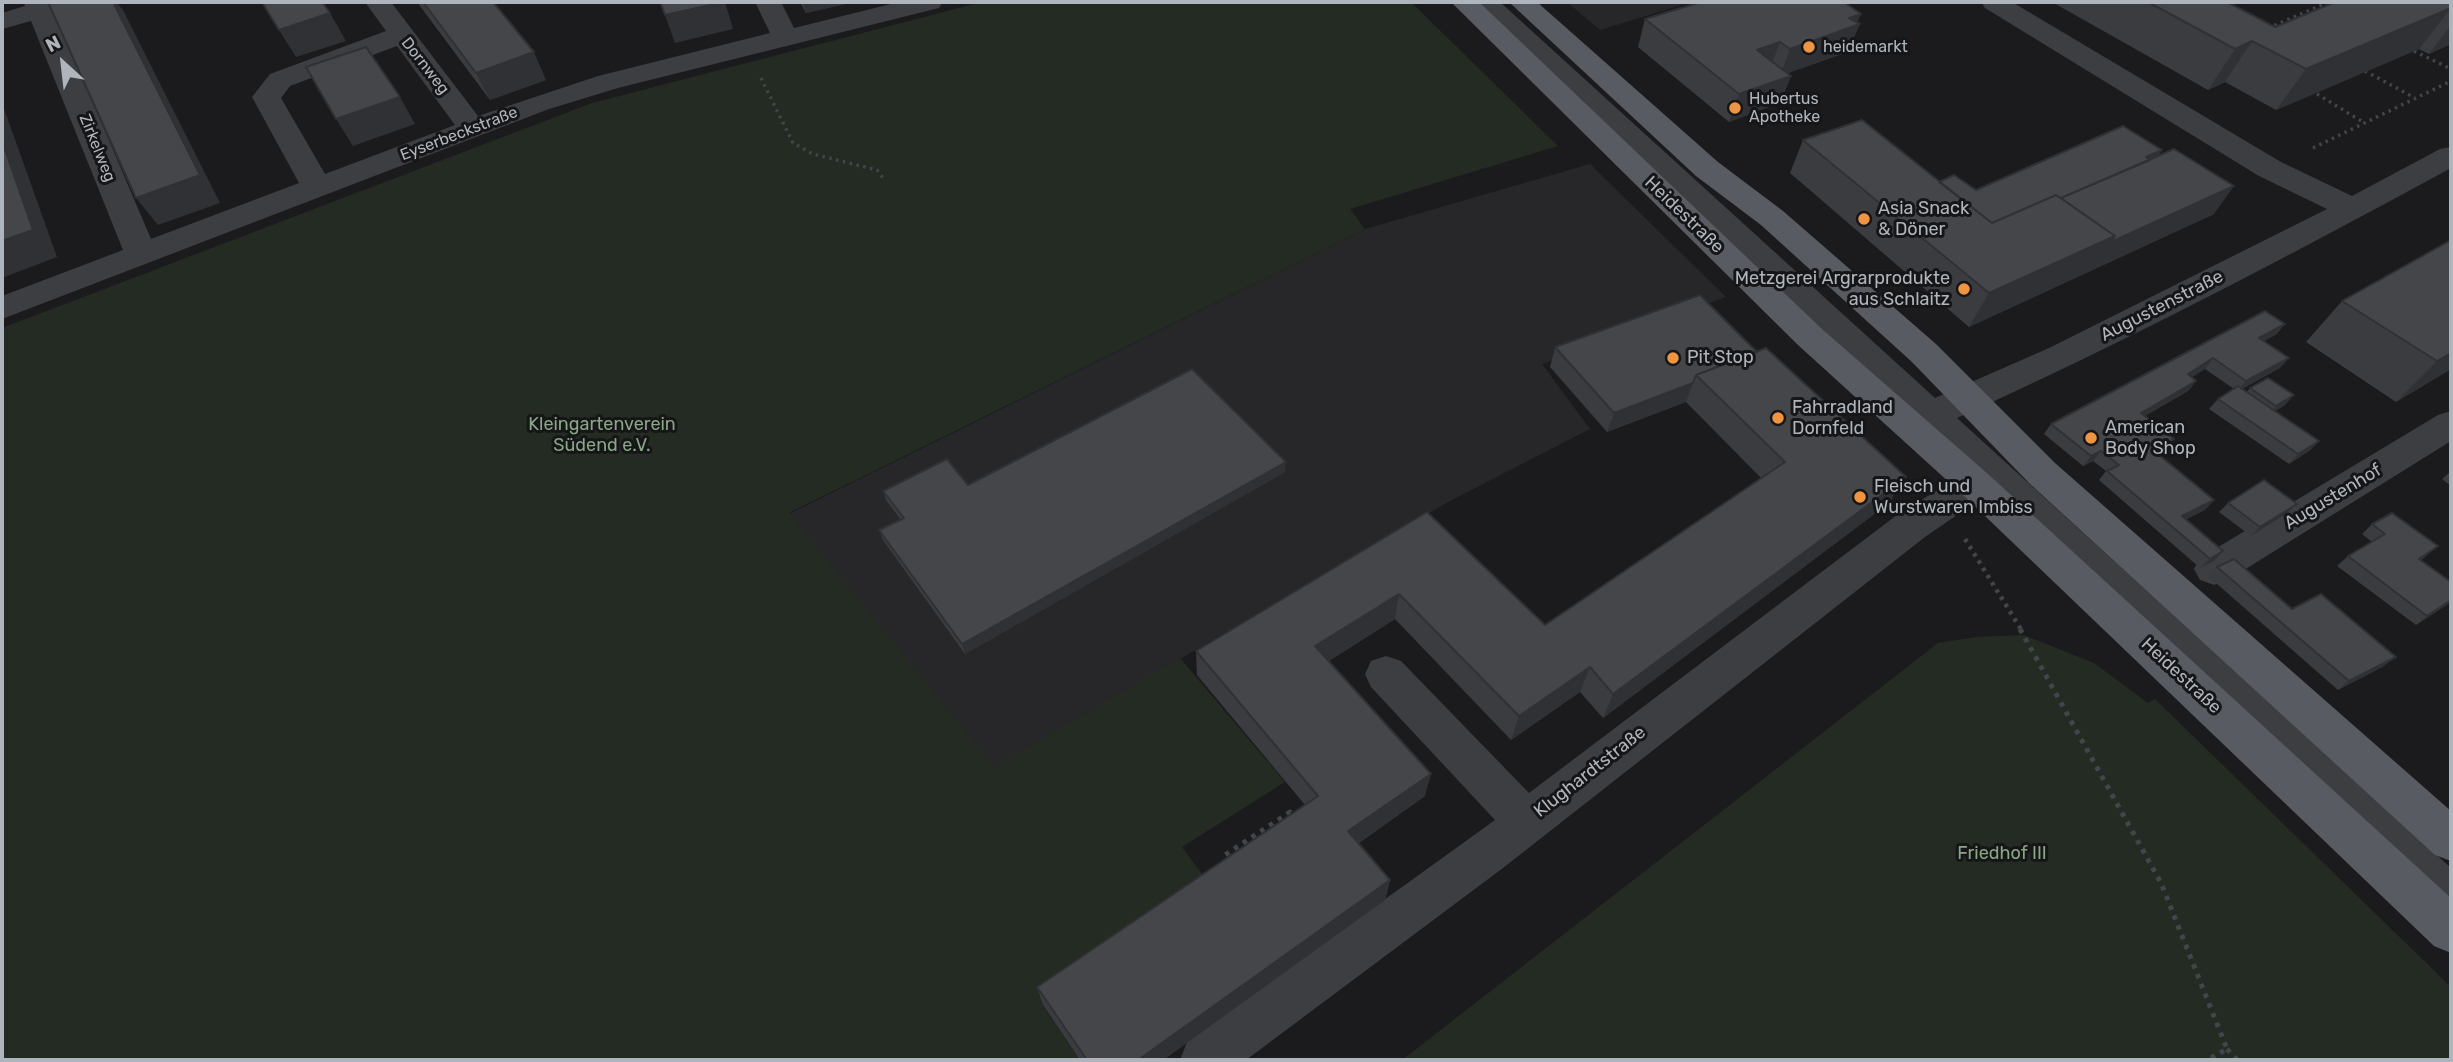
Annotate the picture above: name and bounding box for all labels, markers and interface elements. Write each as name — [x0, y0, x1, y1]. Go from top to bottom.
north arrow — [28, 28, 98, 98]
text: N — [42, 30, 65, 57]
street label: Dornweg — [397, 34, 453, 98]
place label: heidemarkt — [1823, 37, 1908, 57]
marker: heidemarkt — [1801, 39, 1817, 55]
place label: Hubertus Apotheke — [1749, 89, 1820, 127]
marker: Hubertus Apotheke — [1727, 100, 1743, 116]
street label: Eyserbeckstraße — [398, 103, 520, 165]
street label: Zirkelweg — [75, 111, 119, 185]
street label: Heidestraße — [1640, 172, 1728, 258]
place label: Asia Snack & Döner — [1878, 198, 1969, 241]
marker: Asia Snack & Döner — [1856, 211, 1872, 227]
street label: Augustenstraße — [2097, 266, 2227, 346]
place label: Metzgerei Argrarprodukte aus Schlaitz — [1735, 268, 1950, 310]
marker: Metzgerei Argrarprodukte aus Schlaitz — [1956, 281, 1972, 297]
place label: Pit Stop — [1687, 347, 1754, 369]
marker: Pit Stop — [1665, 350, 1681, 366]
place label: Fahrradland Dornfeld — [1792, 397, 1893, 440]
marker: Fahrradland Dornfeld — [1770, 410, 1786, 426]
park label: Kleingartenverein Südend e.V. — [528, 414, 676, 457]
place label: American Body Shop — [2105, 417, 2196, 460]
marker: American Body Shop — [2083, 430, 2099, 446]
street label: Augustenhof — [2280, 460, 2386, 534]
place label: Fleisch und Wurstwaren Imbiss — [1874, 476, 2033, 518]
marker: Fleisch und Wurstwaren Imbiss — [1852, 489, 1868, 505]
street label: Heidestraße — [2136, 633, 2226, 719]
street label: Klughardtstraße — [1530, 722, 1650, 822]
park label: Friedhof III — [1957, 843, 2047, 865]

